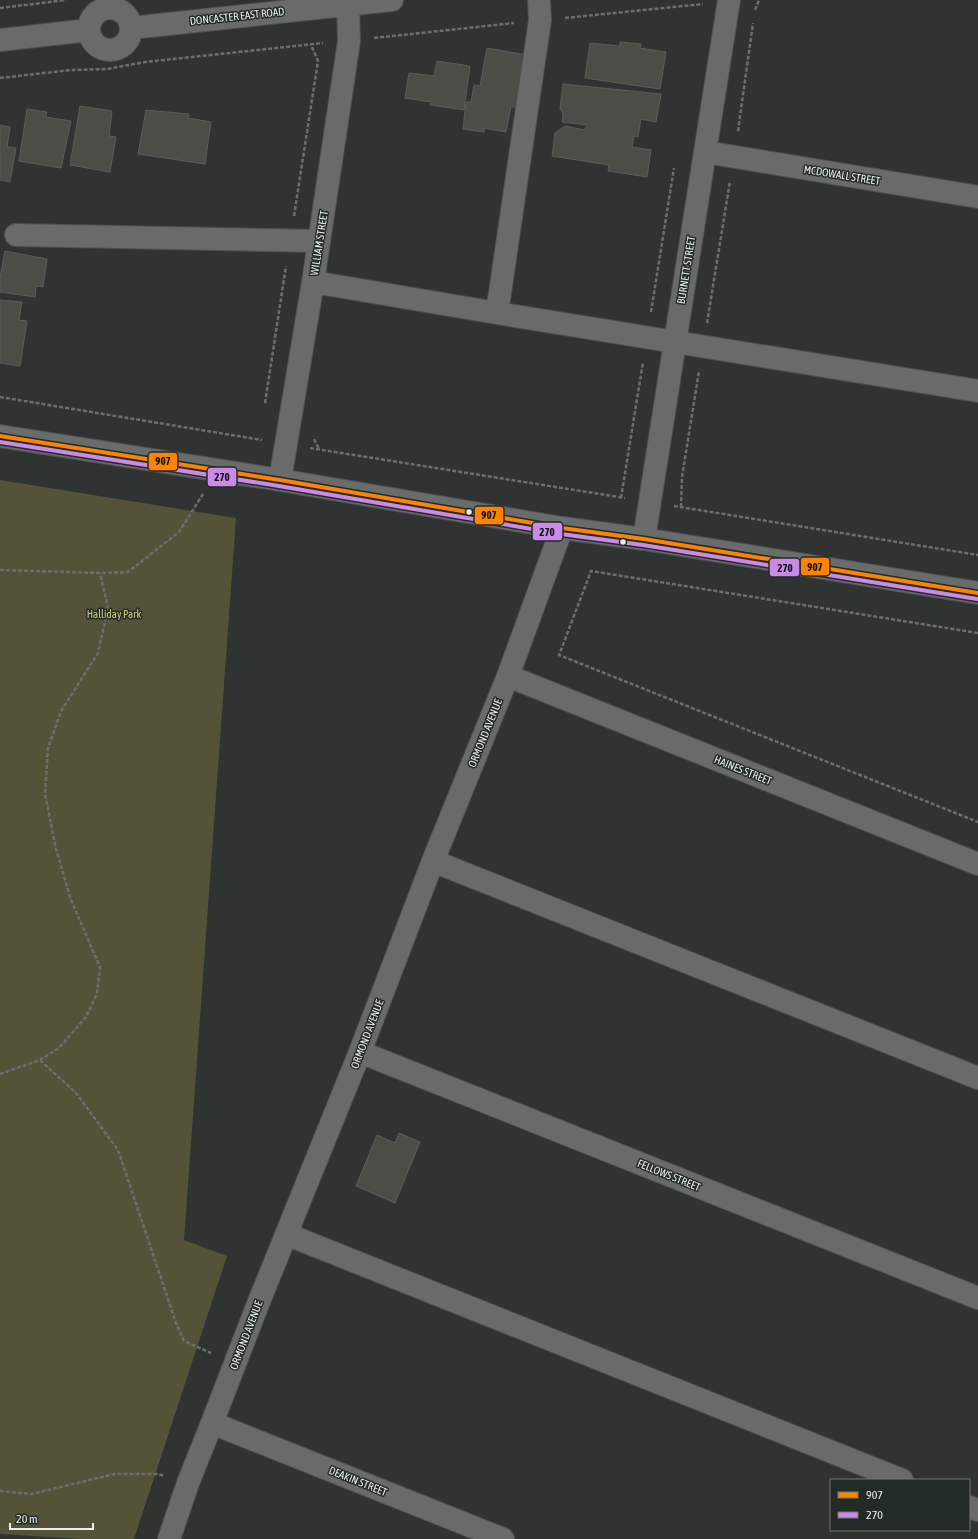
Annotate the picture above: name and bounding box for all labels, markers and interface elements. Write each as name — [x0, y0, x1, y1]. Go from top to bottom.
street label: DONCASTER EAST ROAD — [189, 5, 285, 27]
street label: MCDOWALL STREET — [803, 163, 881, 187]
street label: WILLIAM STREET — [308, 210, 330, 276]
street label: BURNETT STREET — [675, 235, 697, 305]
line badge: 907 — [148, 452, 178, 471]
text: 907 — [155, 455, 171, 467]
line badge: 270 — [207, 467, 237, 487]
text: 270 — [214, 471, 230, 483]
line badge: 907 — [474, 506, 504, 525]
unlabelled marker — [464, 507, 474, 517]
text: 907 — [481, 509, 497, 521]
line badge: 270 — [532, 522, 563, 541]
text: 270 — [539, 526, 555, 538]
unlabelled marker — [618, 537, 628, 547]
line badge: 907 — [800, 557, 830, 576]
line badge: 270 — [769, 558, 800, 577]
text: 907 — [807, 561, 823, 573]
text: 270 — [777, 562, 793, 574]
park label: Halliday Park — [87, 608, 141, 620]
street label: ORMOND AVENUE — [466, 697, 504, 769]
street label: HAINES STREET — [712, 753, 774, 787]
street label: ORMOND AVENUE — [348, 998, 386, 1070]
street label: FELLOWS STREET — [636, 1157, 702, 1193]
street label: ORMOND AVENUE — [227, 1299, 265, 1371]
street label: DEAKIN STREET — [327, 1464, 389, 1498]
legend — [830, 1479, 970, 1531]
text: 907 — [866, 1488, 883, 1502]
scale bar — [10, 1505, 93, 1531]
text: 270 — [866, 1508, 883, 1522]
text: 20 m — [16, 1512, 38, 1526]

